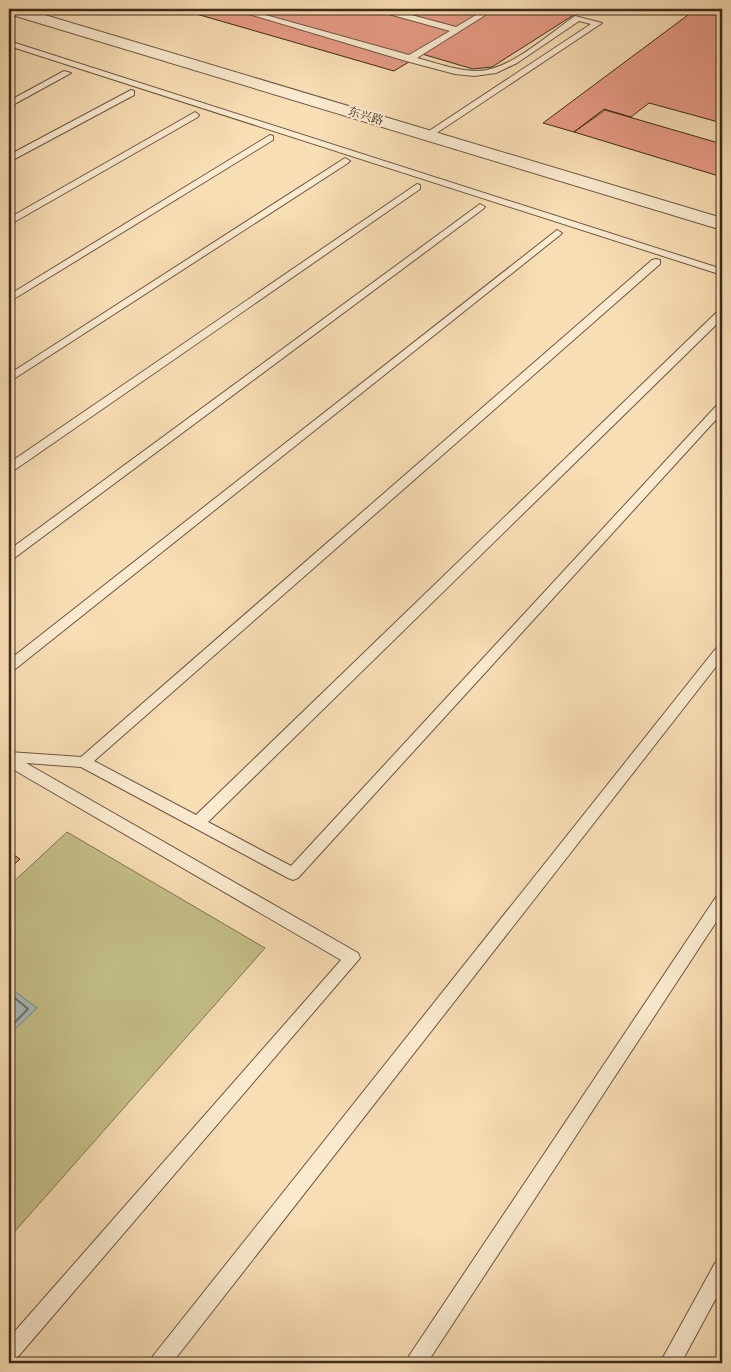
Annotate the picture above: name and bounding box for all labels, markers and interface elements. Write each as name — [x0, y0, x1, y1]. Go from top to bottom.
street label: 东兴路 — [347, 103, 386, 128]

